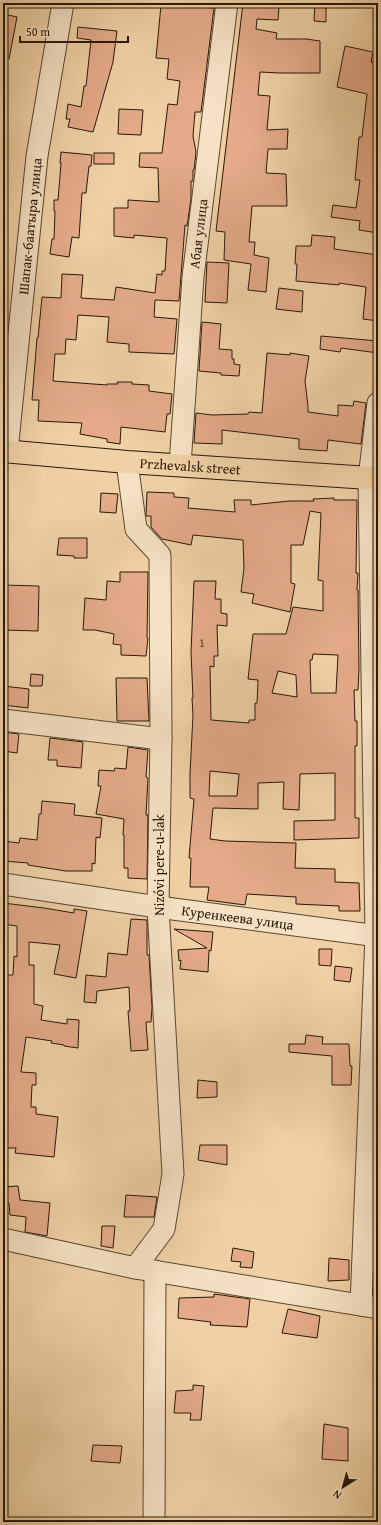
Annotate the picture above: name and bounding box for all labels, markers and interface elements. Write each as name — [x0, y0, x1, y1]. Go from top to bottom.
scale bar — [20, 18, 128, 44]
text: 50 m — [26, 23, 50, 40]
street label: Шапак-баатыра улица — [13, 156, 47, 295]
street label: Абая улица — [184, 197, 213, 270]
street label: Przhevalsk street — [139, 453, 242, 480]
house number: 1 — [199, 634, 205, 651]
street label: Nizóvi pere-u-lak — [149, 813, 169, 916]
street label: Куренкеева улица — [180, 900, 295, 935]
north arrow — [323, 1467, 363, 1507]
text: N — [329, 1486, 345, 1504]

